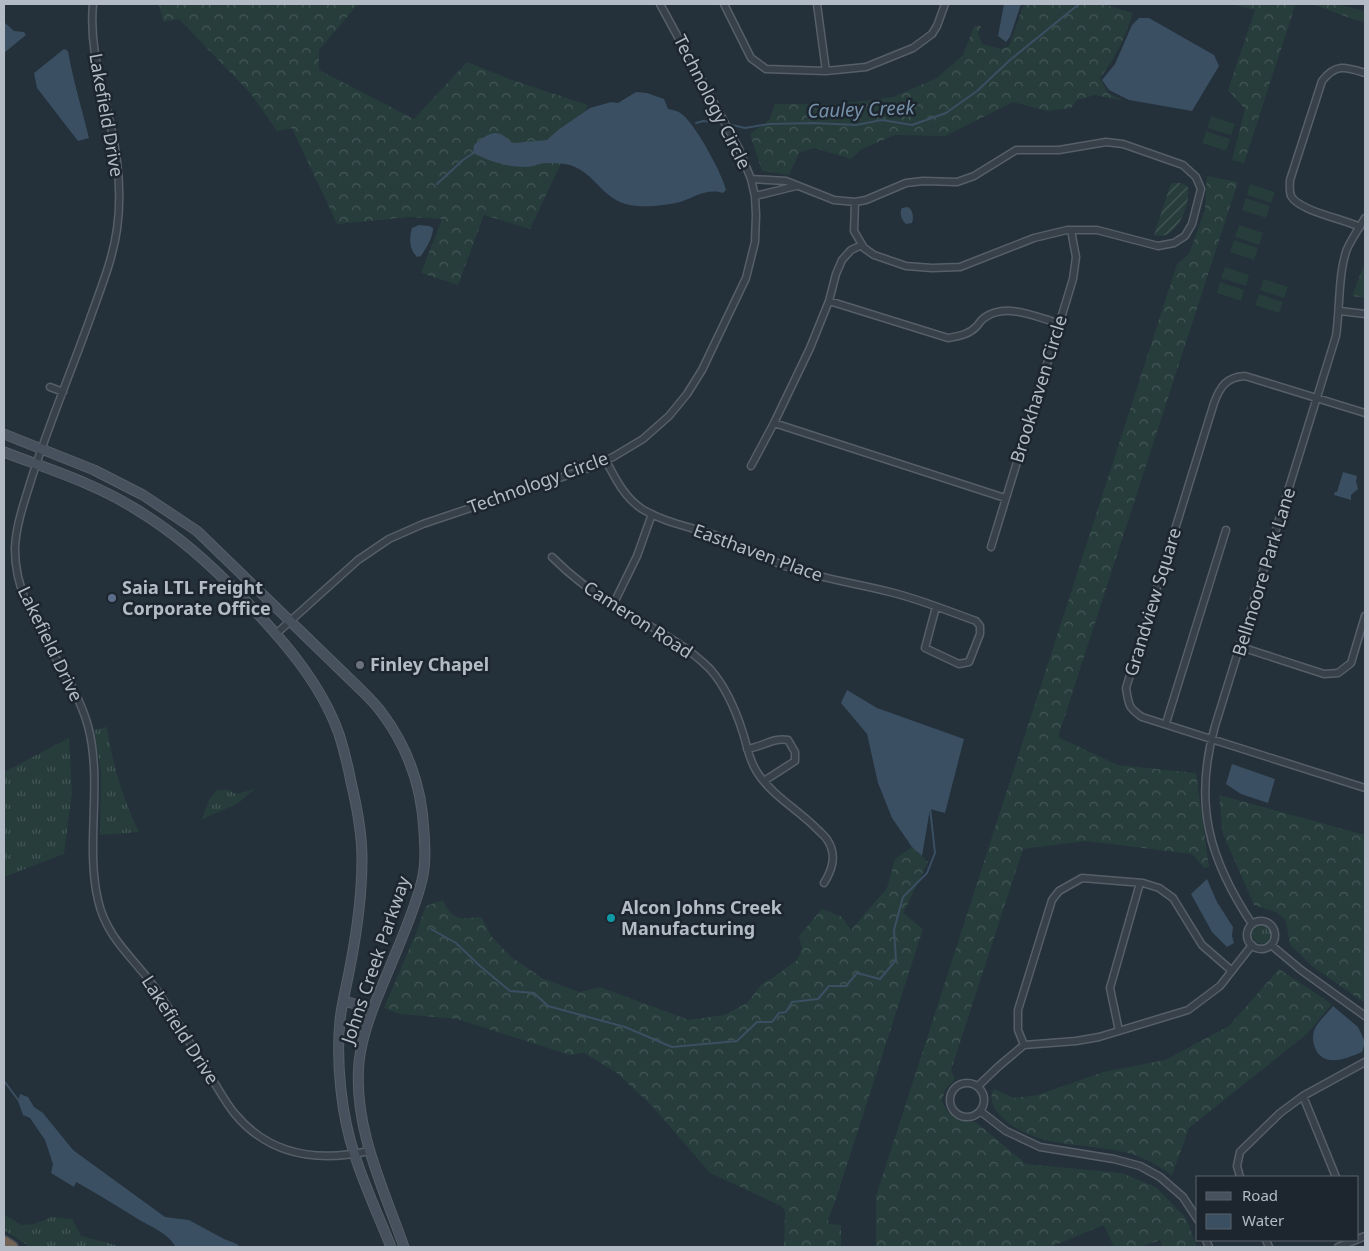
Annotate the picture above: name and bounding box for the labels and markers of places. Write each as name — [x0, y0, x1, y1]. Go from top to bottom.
place label: Saia LTL Freight Corporate Office — [122, 575, 271, 620]
marker: Saia LTL Freight Corporate Office — [106, 592, 118, 604]
place label: Finley Chapel — [370, 652, 489, 676]
marker: Finley Chapel — [354, 659, 366, 671]
place label: Alcon Johns Creek Manufacturing — [621, 895, 783, 940]
marker: Alcon Johns Creek Manufacturing — [605, 912, 617, 924]

